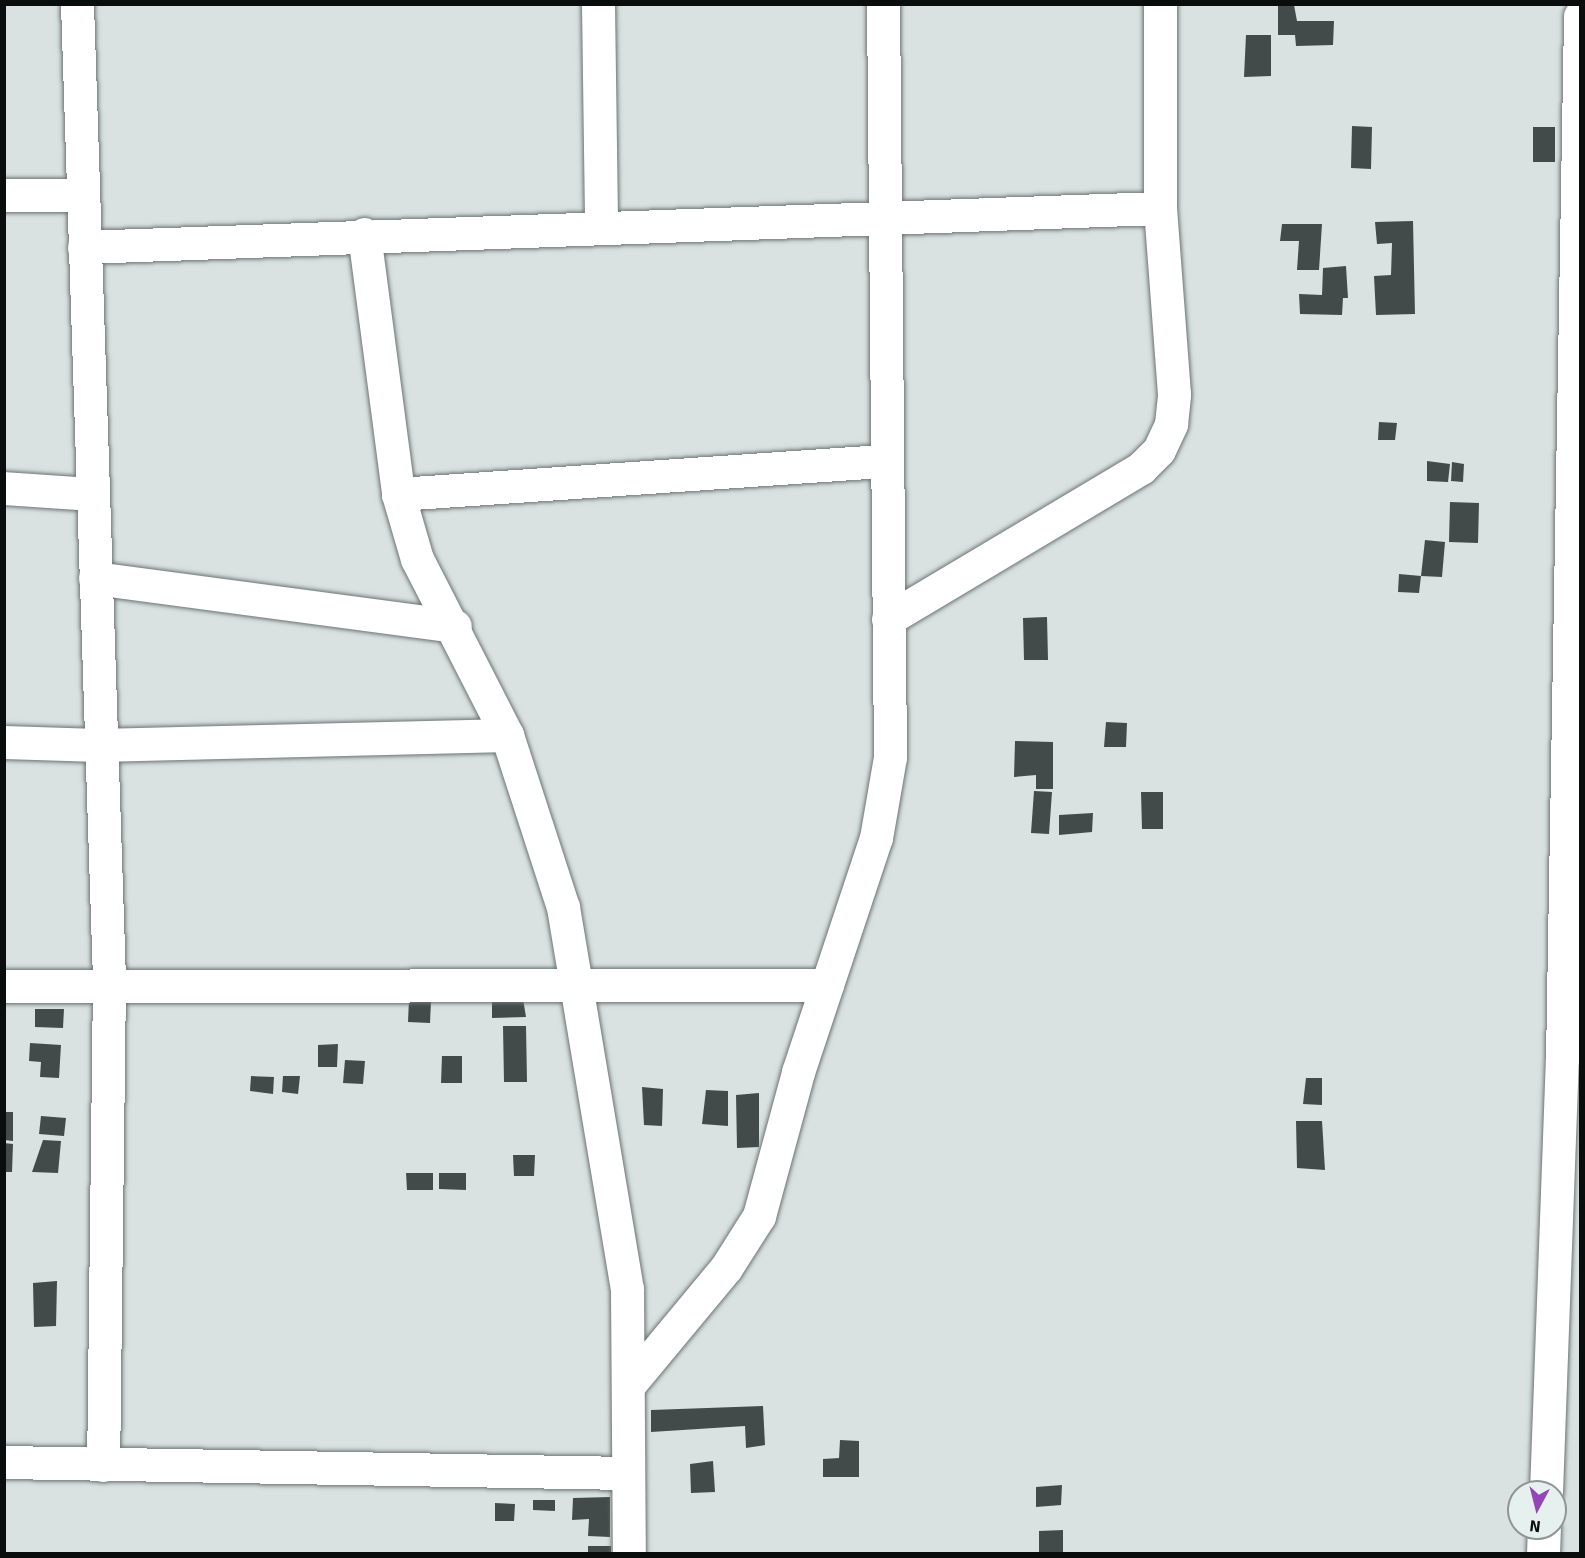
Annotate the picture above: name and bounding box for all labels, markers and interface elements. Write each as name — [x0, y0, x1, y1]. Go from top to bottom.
north arrow — [1507, 1480, 1567, 1540]
text: N — [1528, 1515, 1542, 1536]

